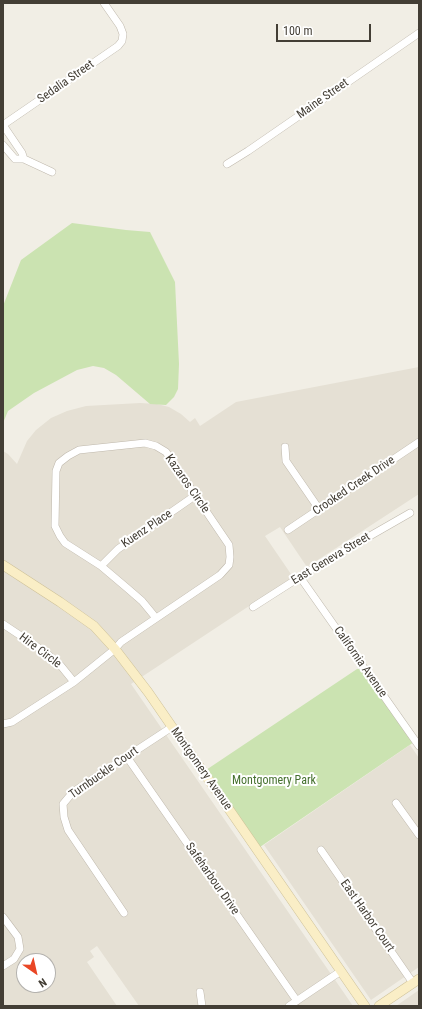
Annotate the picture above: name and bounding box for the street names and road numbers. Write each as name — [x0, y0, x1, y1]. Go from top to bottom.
street label: Sedalia Street — [35, 57, 97, 107]
street label: Maine Street — [294, 76, 352, 122]
street label: Kazaros Circle — [162, 452, 212, 516]
street label: Crooked Creek Drive — [310, 453, 398, 519]
street label: Kuenz Place — [119, 507, 175, 551]
street label: East Geneva Street — [289, 530, 373, 588]
street label: California Avenue — [330, 624, 390, 700]
street label: Hire Circle — [16, 630, 64, 672]
street label: Montgomery Avenue — [167, 725, 235, 813]
street label: Turnbuckle Court — [67, 744, 141, 802]
street label: Safeharbour Drive — [182, 840, 242, 918]
street label: East Harbor Court — [337, 877, 397, 955]

